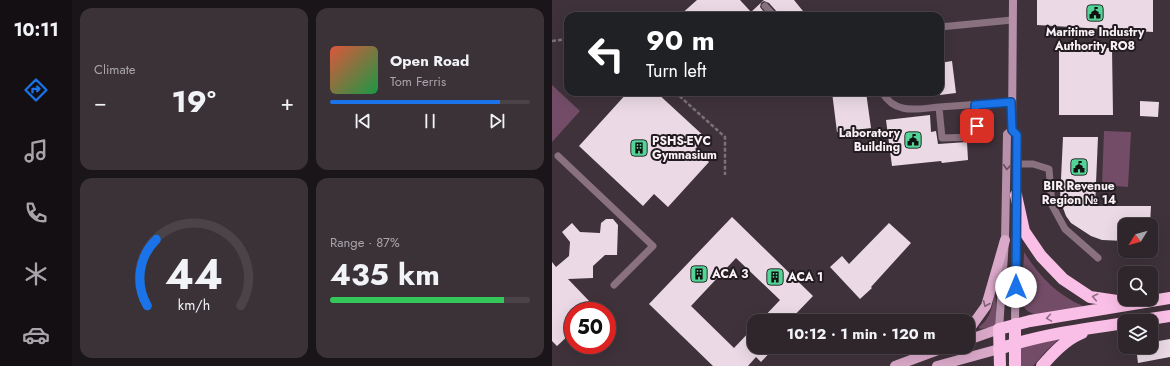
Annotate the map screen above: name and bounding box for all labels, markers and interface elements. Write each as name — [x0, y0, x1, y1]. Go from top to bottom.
public building icon: Maritime Industry Authority RO8 — [1085, 3, 1105, 23]
text: 10:11 — [13, 17, 59, 43]
text: 90 m — [646, 20, 715, 61]
place label: Maritime Industry Authority RO8 — [1046, 23, 1145, 55]
icon: left — [580, 28, 632, 80]
text: Open Road — [390, 50, 469, 72]
text: Turn left — [646, 58, 706, 84]
text: Climate — [94, 60, 135, 79]
text: Tom Ferris — [390, 72, 446, 91]
icon: directions — [22, 76, 50, 104]
text: 19° — [172, 80, 216, 123]
text: − — [94, 86, 107, 118]
text: + — [280, 86, 294, 118]
pin — [960, 109, 994, 143]
icon: previous — [352, 110, 374, 132]
icon: pause — [419, 110, 441, 132]
icon: next — [486, 110, 508, 132]
icon: arrive — [966, 115, 988, 137]
place label: Laboratory Building — [839, 124, 901, 156]
public building icon: Laboratory Building — [903, 130, 923, 150]
place label: PSHS-EVC Gymnasium — [652, 132, 717, 164]
icon: music — [22, 137, 50, 165]
building icon: PSHS-EVC Gymnasium — [629, 138, 649, 158]
public building icon: BIR Revenue Region № 14 — [1069, 157, 1089, 177]
one-way arrow — [1002, 164, 1011, 170]
place label: BIR Revenue Region № 14 — [1042, 177, 1116, 209]
icon: phone — [22, 199, 50, 227]
north arrow — [1118, 218, 1158, 258]
map controls — [1118, 218, 1158, 354]
text: Range · 87% — [330, 233, 400, 252]
text: 44 — [165, 244, 223, 305]
text: 435 km — [330, 253, 440, 296]
icon: climate — [22, 260, 50, 288]
building icon: ACA 3 — [689, 264, 709, 284]
place label: ACA 3 — [711, 265, 749, 283]
position arrow — [995, 266, 1037, 308]
button: search — [1118, 266, 1158, 306]
building icon: ACA 1 — [765, 267, 785, 287]
place label: ACA 1 — [787, 268, 823, 286]
one-way arrow — [1092, 293, 1098, 302]
text: km/h — [178, 295, 210, 315]
one-way arrow — [982, 301, 990, 308]
speed limit sign: 50 — [564, 302, 616, 354]
one-way arrow — [1046, 313, 1052, 322]
button: layers — [1118, 314, 1158, 354]
icon: car — [22, 321, 50, 349]
text: 10:12 · 1 min · 120 m — [787, 323, 935, 345]

